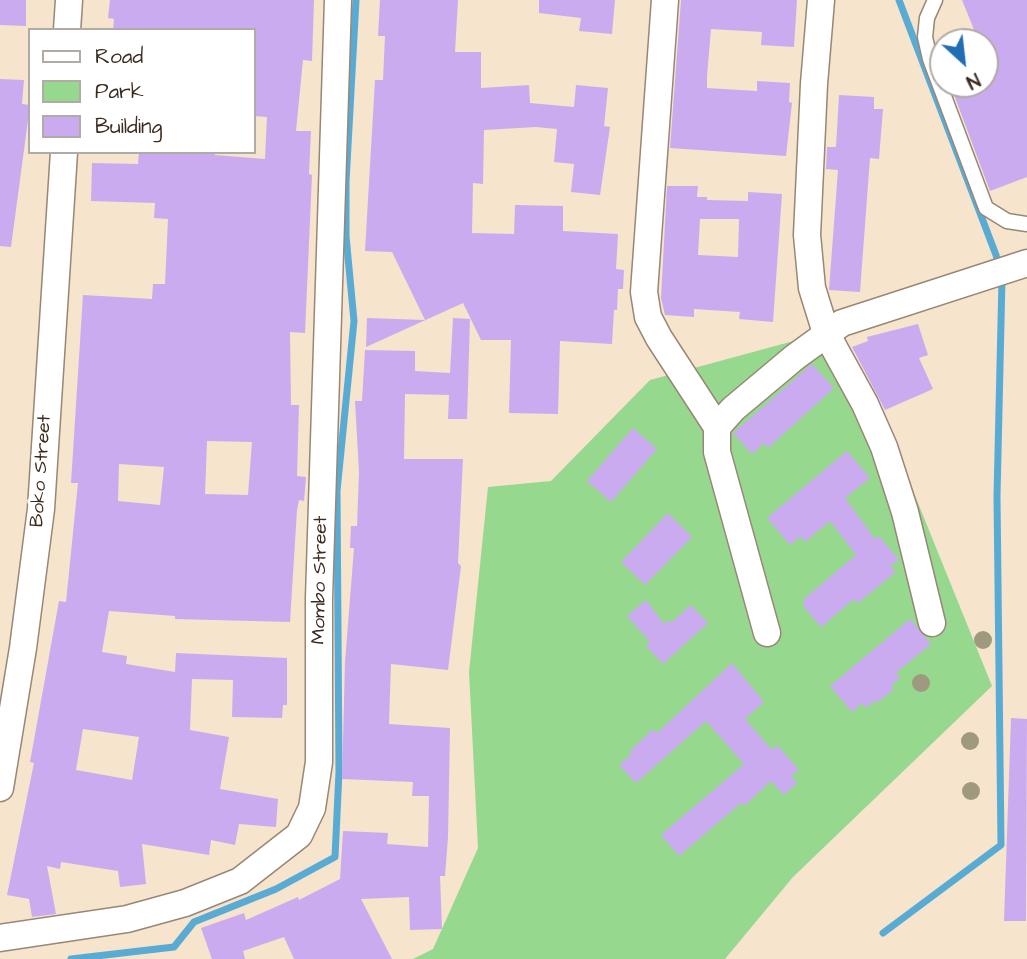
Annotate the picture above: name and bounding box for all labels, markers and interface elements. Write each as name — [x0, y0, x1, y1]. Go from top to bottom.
legend — [28, 28, 256, 154]
north arrow — [929, 28, 999, 98]
text: Road — [95, 42, 143, 71]
text: N — [961, 66, 984, 95]
text: Park — [95, 77, 144, 106]
text: Building — [95, 112, 162, 141]
street label: Boko Street — [27, 414, 57, 528]
street label: Mombo Street — [308, 515, 334, 645]

